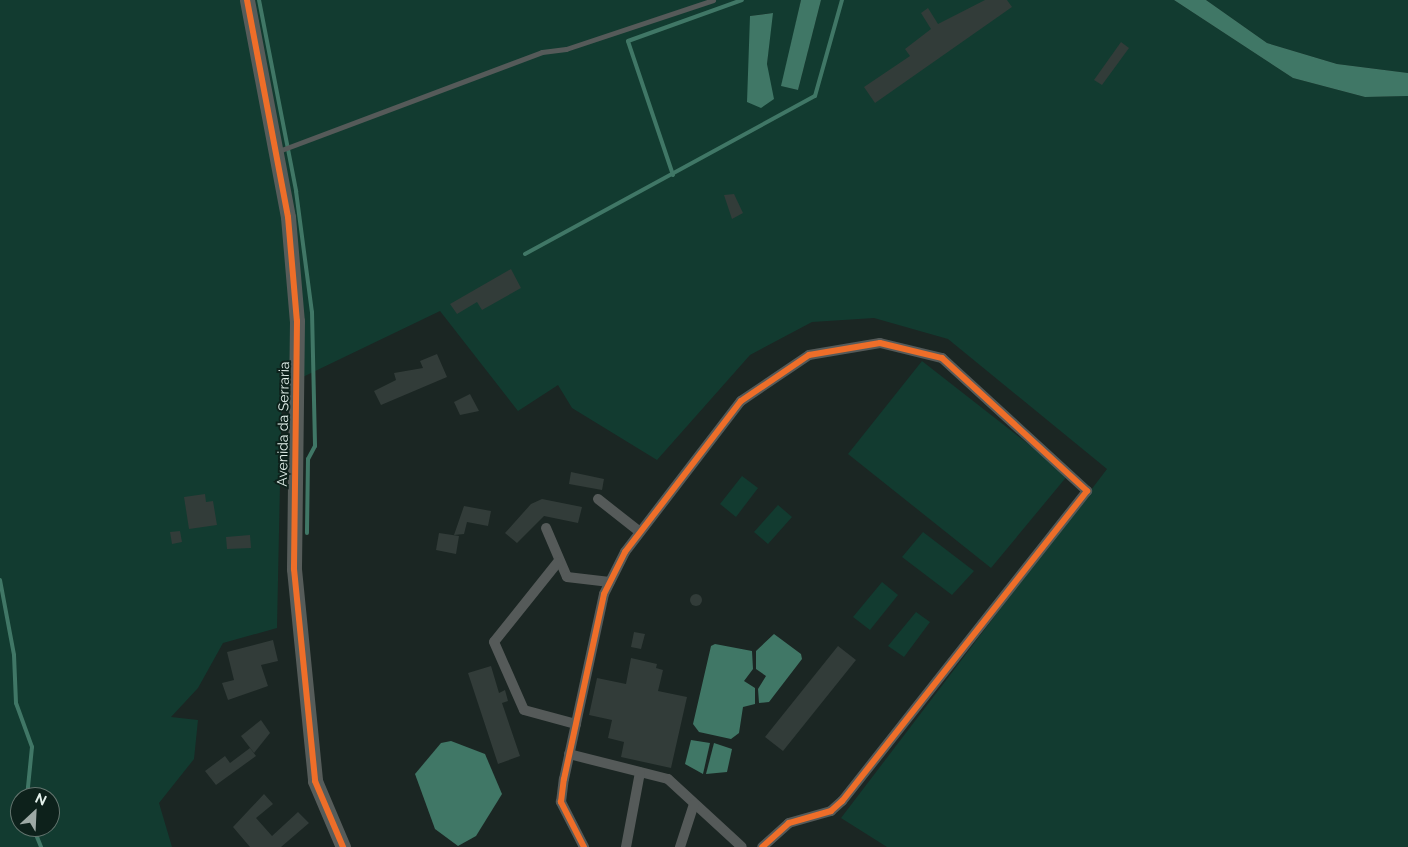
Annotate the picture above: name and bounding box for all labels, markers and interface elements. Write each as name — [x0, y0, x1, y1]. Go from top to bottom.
street label: Avenida da Serraria — [274, 361, 292, 487]
north arrow — [10, 787, 60, 837]
text: N — [33, 790, 49, 809]

